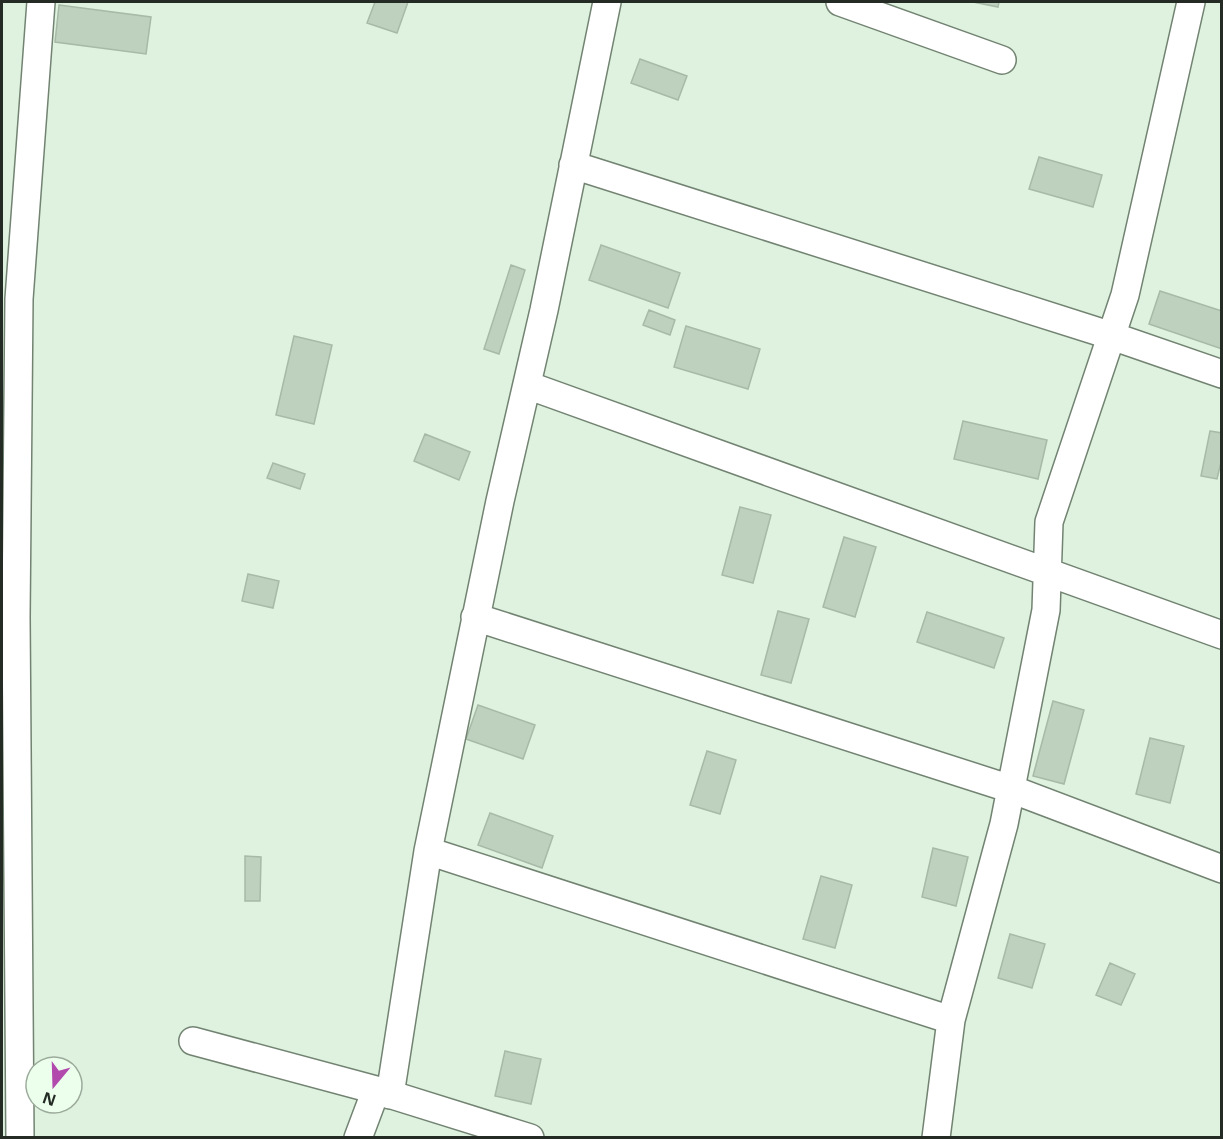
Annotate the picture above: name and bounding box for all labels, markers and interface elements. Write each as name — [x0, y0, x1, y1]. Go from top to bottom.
north arrow — [24, 1055, 84, 1115]
text: N — [39, 1087, 59, 1112]

